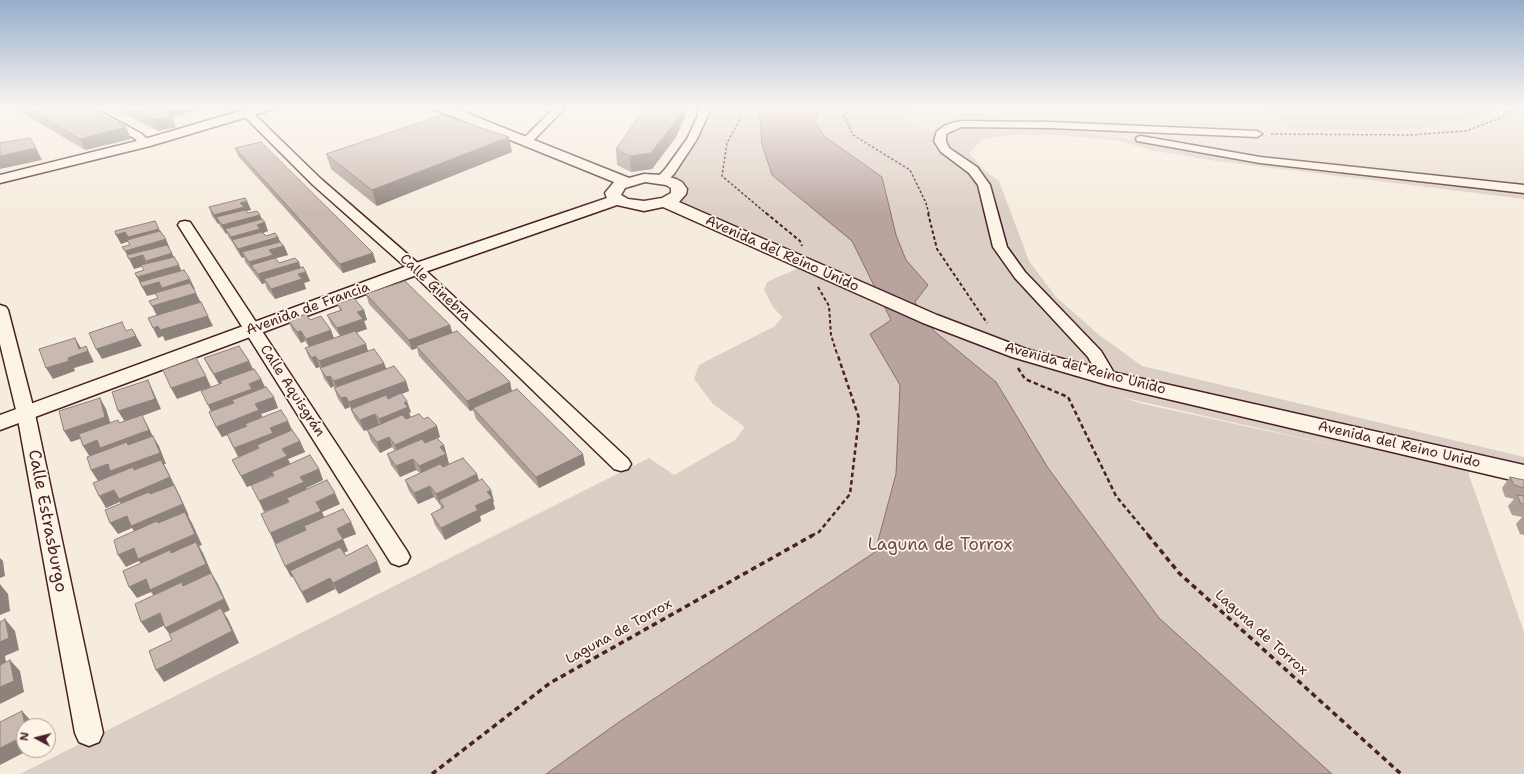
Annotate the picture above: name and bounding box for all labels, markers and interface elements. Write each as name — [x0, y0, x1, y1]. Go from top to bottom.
street label: Avenida del Reino Unido — [703, 212, 861, 296]
street label: Calle Ginebra — [396, 251, 474, 325]
street label: Avenida de Francia — [244, 279, 372, 339]
street label: Avenida del Reino Unido — [1002, 339, 1168, 399]
street label: Calle Aquisgrán — [256, 342, 328, 440]
street label: Avenida del Reino Unido — [1316, 418, 1482, 472]
street label: Calle Estrasburgo — [23, 448, 71, 594]
park label: Laguna de Torrox — [868, 536, 1012, 556]
street label: Laguna de Torrox — [1211, 587, 1311, 679]
street label: Laguna de Torrox — [563, 596, 675, 668]
north arrow — [16, 718, 56, 758]
text: N — [17, 731, 33, 742]

